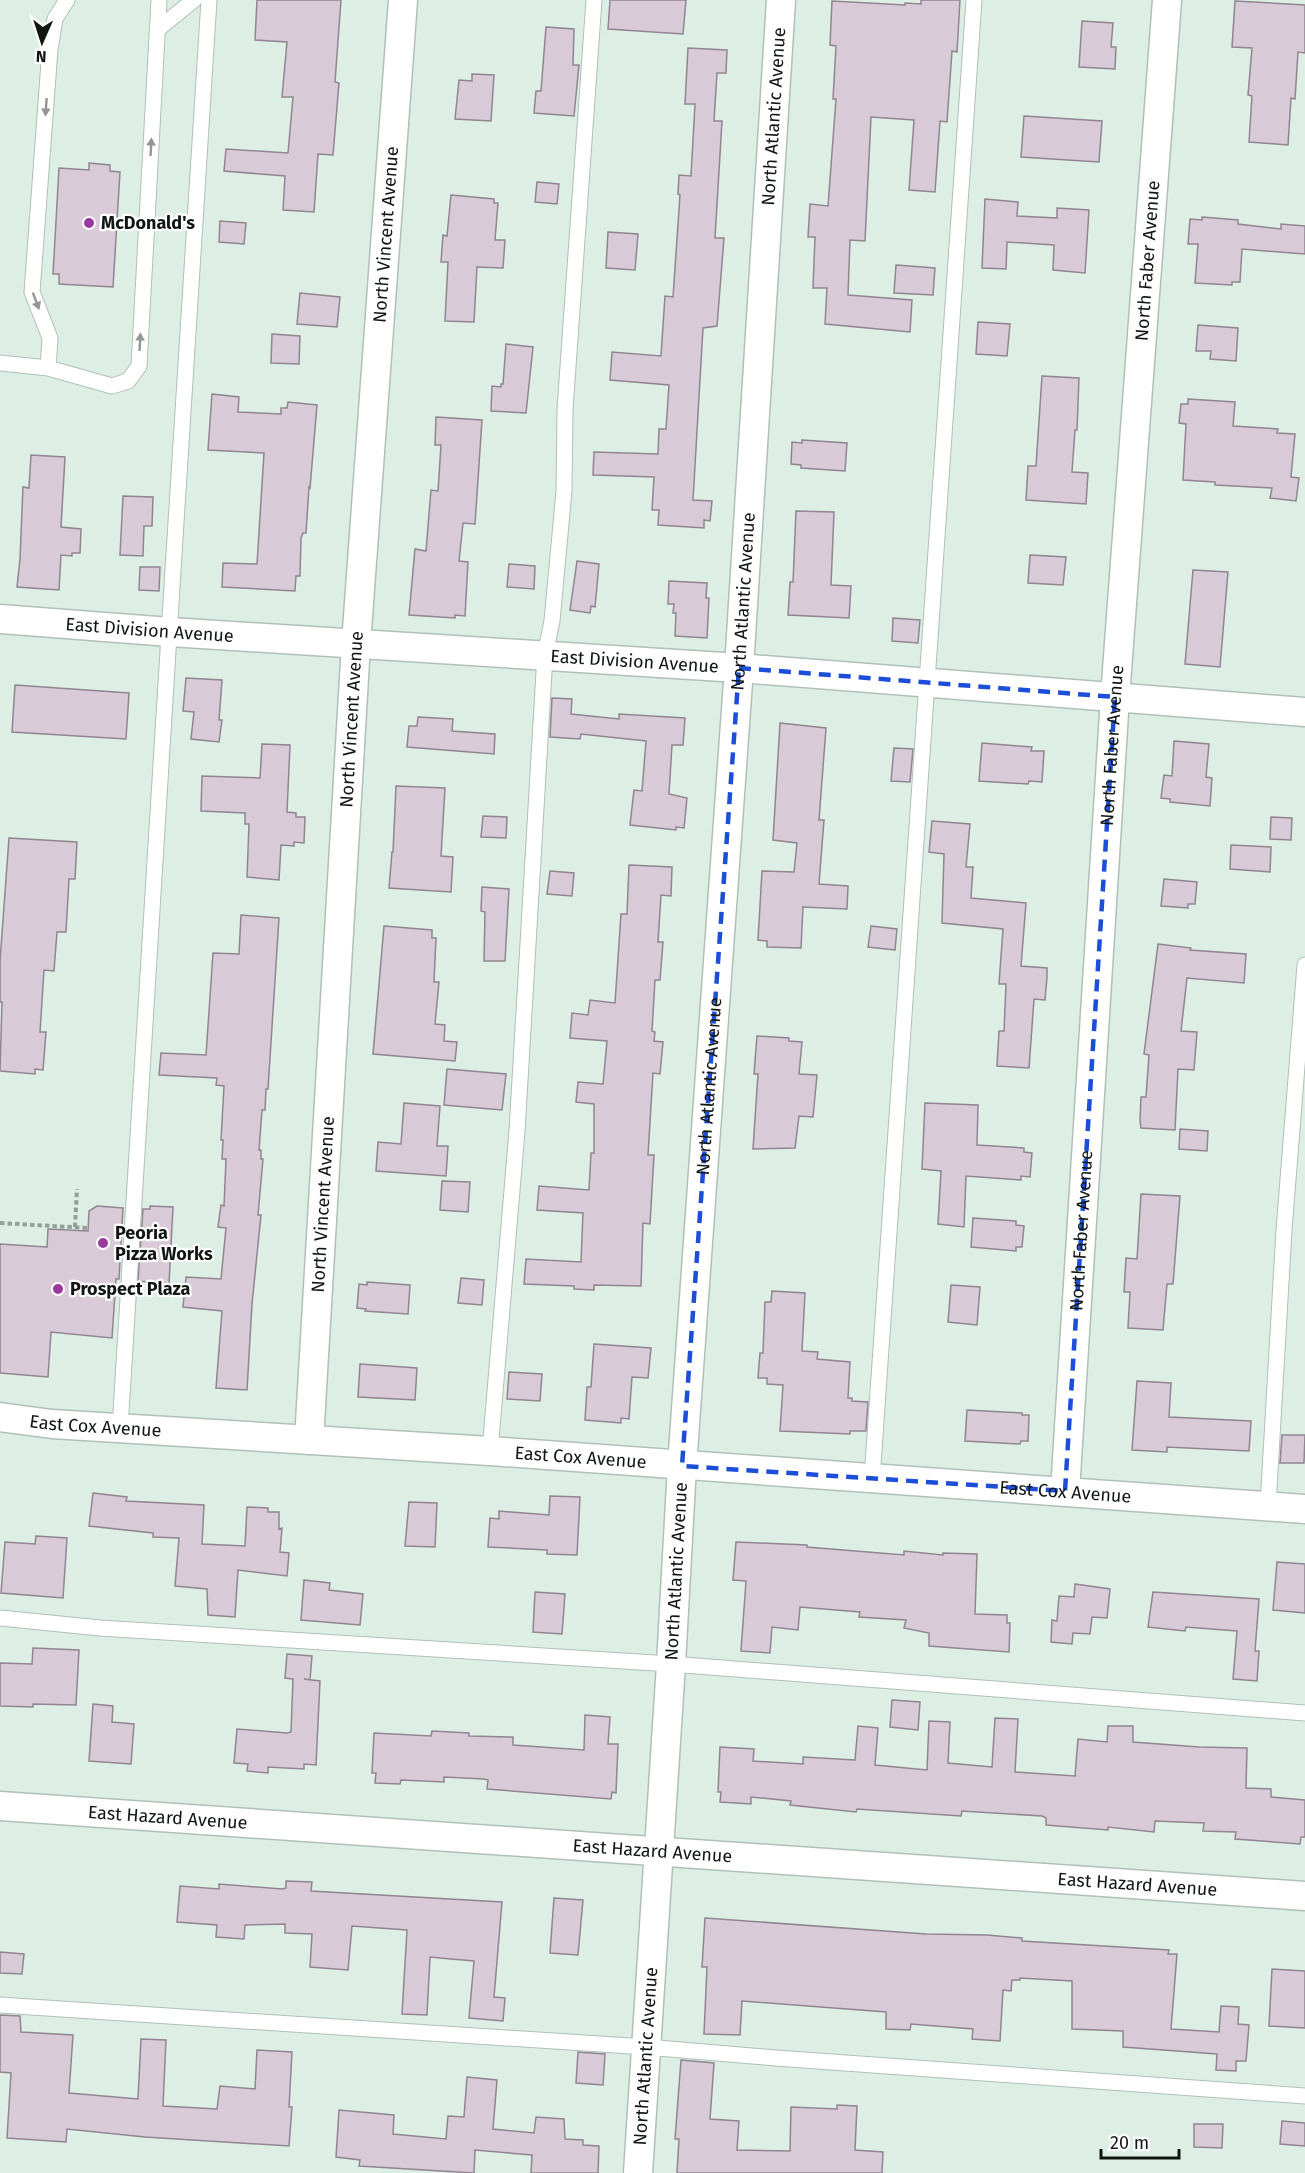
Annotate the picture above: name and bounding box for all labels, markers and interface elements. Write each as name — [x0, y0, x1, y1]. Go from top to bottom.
north arrow — [12, 12, 72, 72]
street label: North Atlantic Avenue — [757, 27, 790, 206]
text: N — [35, 47, 47, 66]
one-way arrow — [41, 98, 51, 117]
one-way arrow — [147, 138, 156, 157]
street label: North Vincent Avenue — [368, 145, 403, 324]
street label: North Faber Avenue — [1131, 180, 1165, 342]
place label: McDonald's — [101, 212, 195, 234]
marker: McDonald's — [82, 216, 96, 230]
one-way arrow — [32, 292, 41, 310]
one-way arrow — [136, 333, 145, 352]
street label: North Atlantic Avenue — [726, 512, 760, 691]
street label: East Division Avenue — [65, 613, 234, 647]
street label: North Vincent Avenue — [335, 630, 368, 808]
street label: East Division Avenue — [550, 645, 719, 678]
street label: North Faber Avenue — [1096, 664, 1128, 827]
street label: North Atlantic Avenue — [692, 996, 726, 1176]
street label: North Vincent Avenue — [307, 1115, 339, 1293]
street label: North Faber Avenue — [1065, 1149, 1097, 1312]
place label: Peoria Pizza Works — [115, 1222, 213, 1265]
marker: Peoria Pizza Works — [96, 1236, 110, 1250]
place label: Prospect Plaza — [70, 1278, 191, 1300]
marker: Prospect Plaza — [51, 1282, 65, 1296]
street label: East Cox Avenue — [28, 1410, 162, 1442]
street label: East Cox Avenue — [514, 1442, 647, 1473]
street label: East Cox Avenue — [999, 1476, 1132, 1508]
street label: North Atlantic Avenue — [660, 1481, 692, 1661]
street label: East Hazard Avenue — [87, 1801, 248, 1834]
street label: East Hazard Avenue — [572, 1835, 733, 1867]
street label: East Hazard Avenue — [1057, 1868, 1218, 1901]
street label: North Atlantic Avenue — [629, 1966, 662, 2146]
scale bar — [1101, 2122, 1179, 2160]
text: 20 m — [1110, 2132, 1149, 2154]

